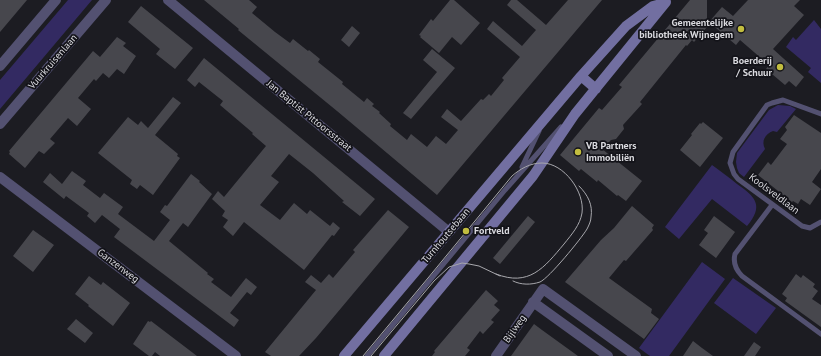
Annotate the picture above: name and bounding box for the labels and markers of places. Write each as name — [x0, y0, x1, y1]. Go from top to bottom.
place label: Gemeentelijke bibliotheek Wijnegem — [639, 17, 733, 40]
marker: Gemeentelijke bibliotheek Wijnegem — [736, 24, 746, 34]
place label: Boerderij / Schuur — [733, 55, 772, 78]
marker: Boerderij / Schuur — [775, 62, 785, 72]
place label: VB Partners Immobiliën — [586, 140, 636, 164]
marker: VB Partners Immobiliën — [573, 147, 583, 157]
place label: Fortveld — [474, 225, 510, 237]
marker: Fortveld — [461, 226, 471, 236]

